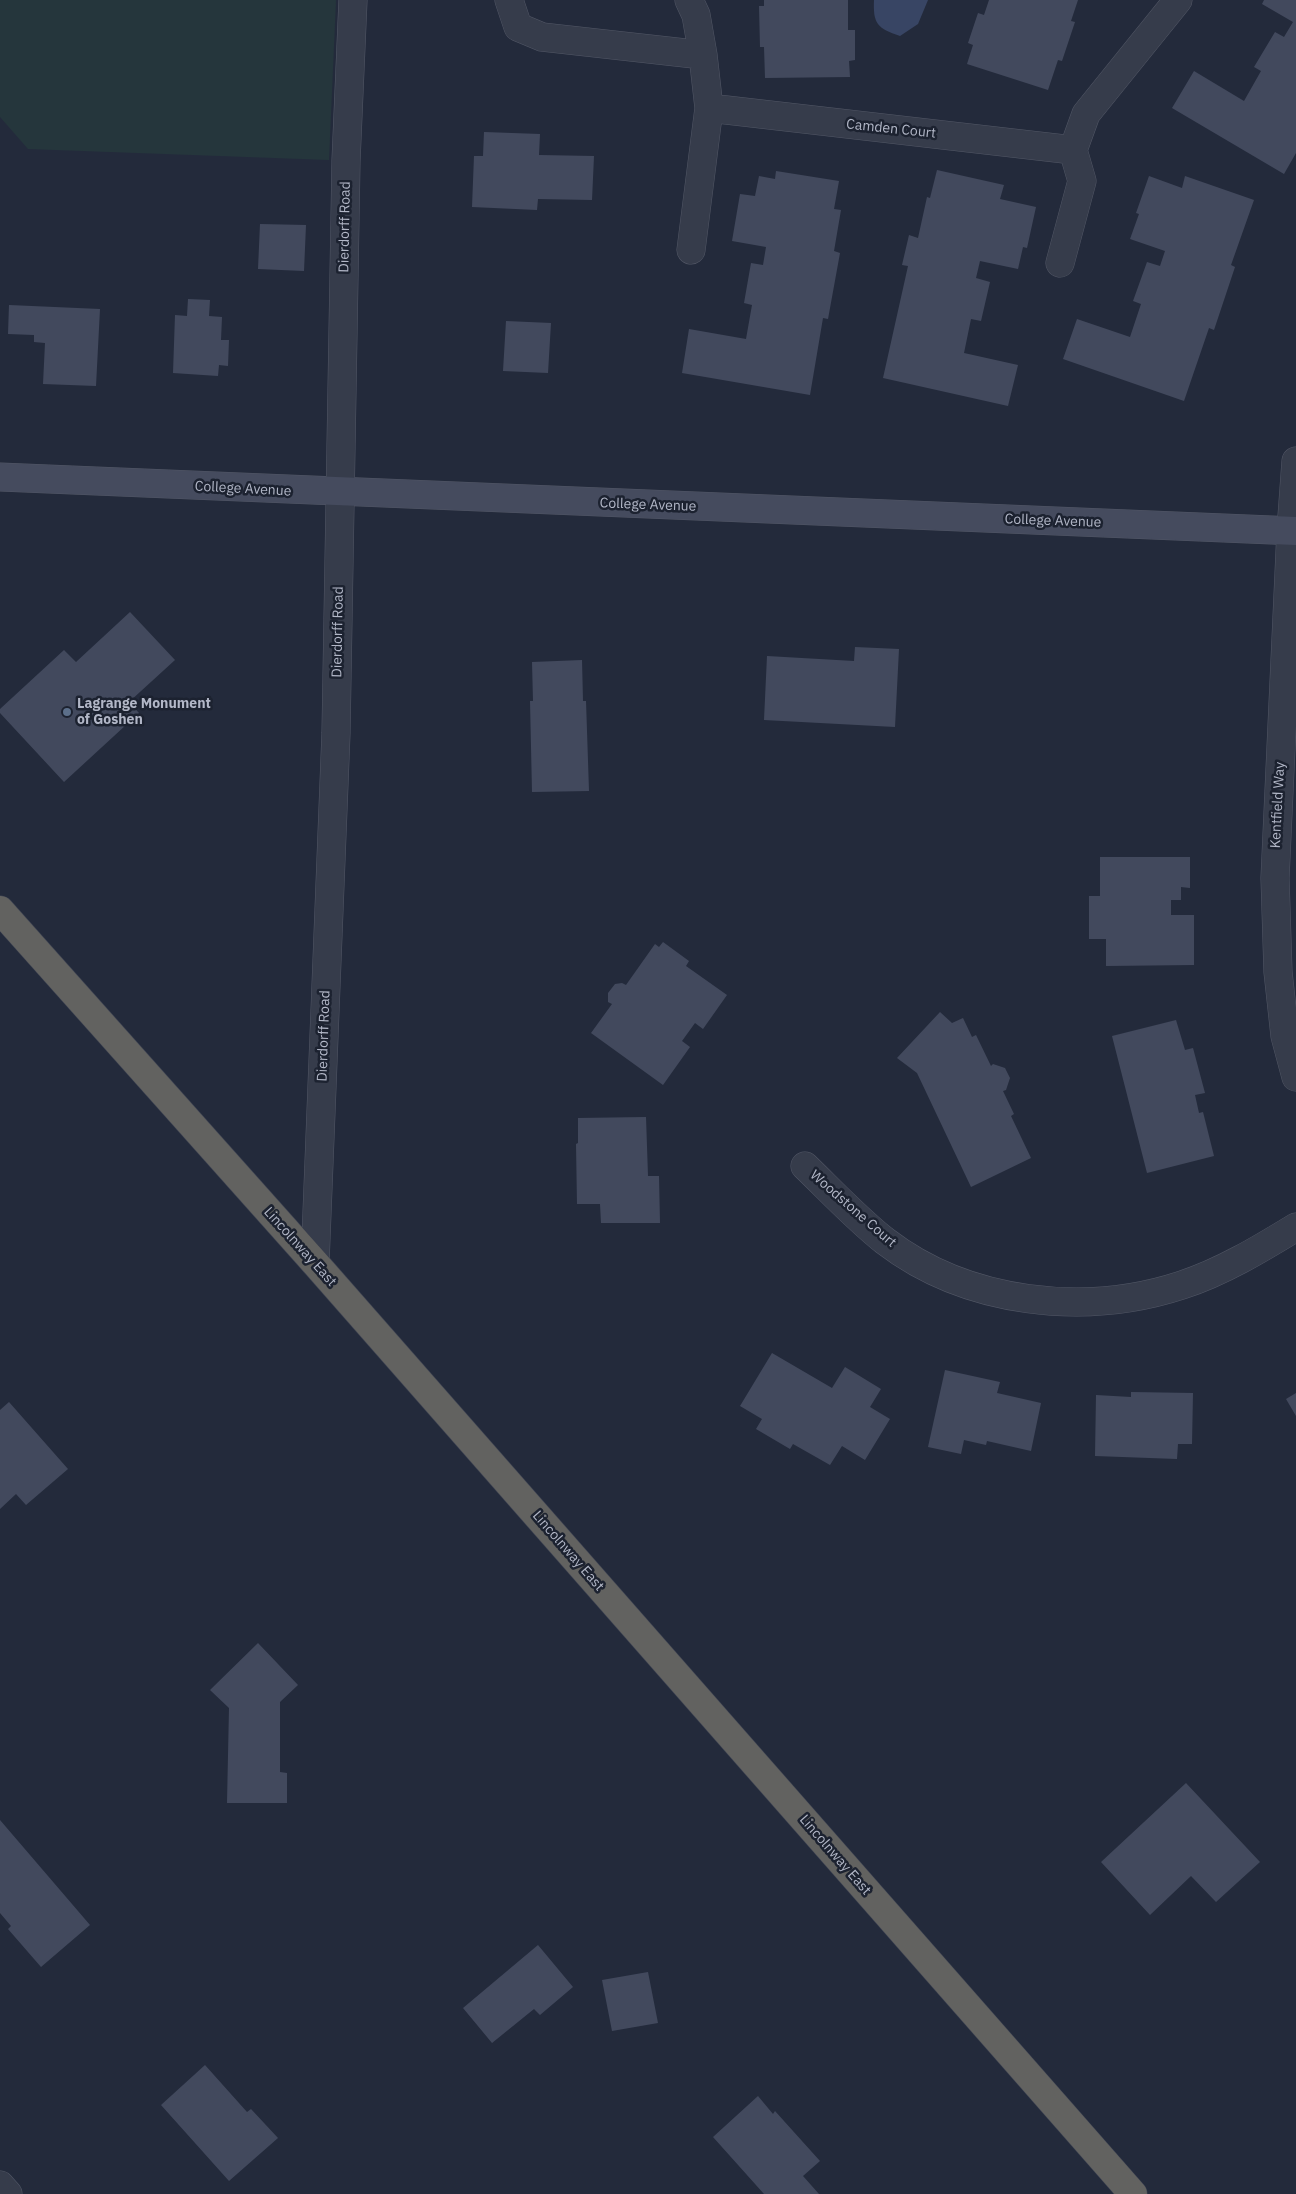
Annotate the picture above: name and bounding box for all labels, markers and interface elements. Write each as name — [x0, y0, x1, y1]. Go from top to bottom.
street label: Camden Court — [845, 116, 937, 142]
street label: Dierdorff Road — [336, 181, 354, 273]
street label: College Avenue — [194, 478, 292, 500]
street label: College Avenue — [599, 495, 697, 515]
street label: College Avenue — [1004, 511, 1102, 531]
street label: Dierdorff Road — [329, 586, 347, 678]
place label: Lagrange Monument of Goshen — [77, 696, 211, 729]
marker: Lagrange Monument of Goshen — [61, 706, 73, 718]
street label: Kentfield Way — [1267, 761, 1289, 849]
street label: Dierdorff Road — [314, 990, 334, 1082]
street label: Woodstone Court — [806, 1167, 900, 1251]
street label: Lincolnway East — [260, 1204, 340, 1290]
street label: Lincolnway East — [529, 1508, 607, 1594]
street label: Lincolnway East — [796, 1812, 874, 1898]

